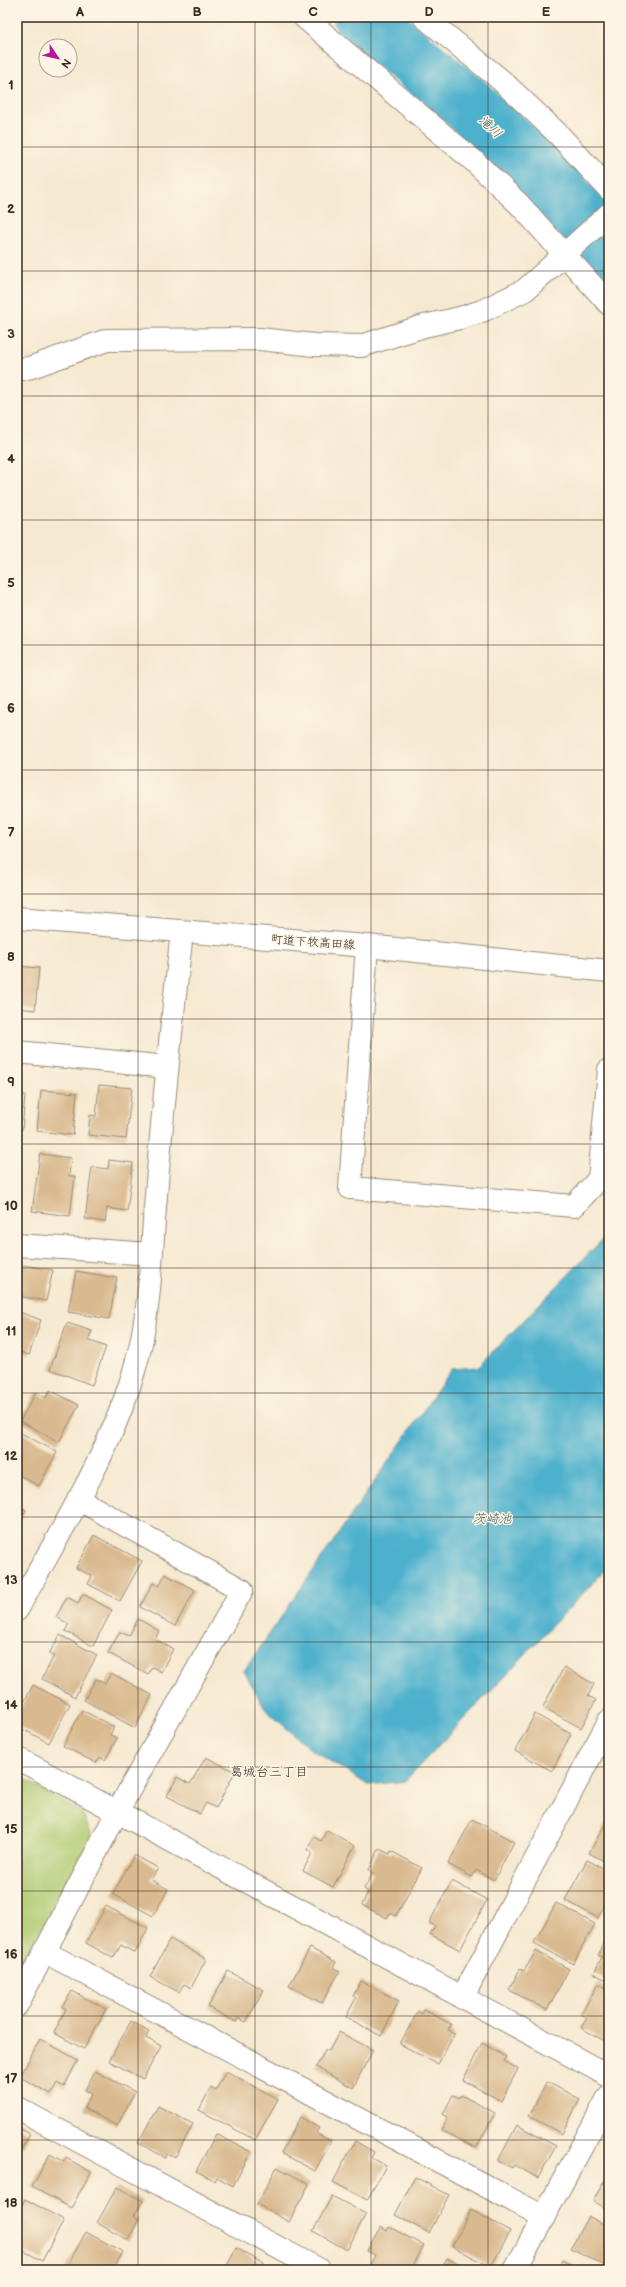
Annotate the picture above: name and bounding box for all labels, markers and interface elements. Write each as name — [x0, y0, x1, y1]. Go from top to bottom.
text: A — [75, 4, 84, 20]
text: B — [192, 4, 202, 20]
text: C — [308, 4, 318, 20]
text: D — [424, 4, 434, 20]
text: E — [542, 4, 551, 20]
north arrow — [38, 38, 78, 78]
text: N — [58, 56, 74, 70]
text: 1 — [8, 77, 14, 93]
water label: 滝川 — [475, 112, 505, 141]
text: 2 — [7, 201, 15, 217]
text: 3 — [7, 326, 15, 342]
text: 4 — [7, 451, 15, 467]
text: 5 — [7, 575, 15, 591]
text: 6 — [7, 700, 15, 716]
text: 7 — [7, 825, 15, 841]
street label: 町道下牧高田線 — [271, 932, 355, 953]
text: 8 — [7, 949, 15, 965]
text: 9 — [7, 1074, 15, 1090]
text: 10 — [4, 1198, 18, 1214]
text: 11 — [6, 1323, 16, 1339]
text: 12 — [4, 1448, 18, 1464]
water label: 茨崎池 — [472, 1511, 512, 1527]
text: 13 — [4, 1572, 18, 1588]
text: 14 — [4, 1697, 18, 1713]
district label: 葛城台三丁目 — [230, 1764, 308, 1780]
text: 15 — [5, 1821, 18, 1837]
text: 16 — [4, 1946, 18, 1962]
text: 17 — [5, 2071, 17, 2087]
text: 18 — [4, 2195, 18, 2211]

